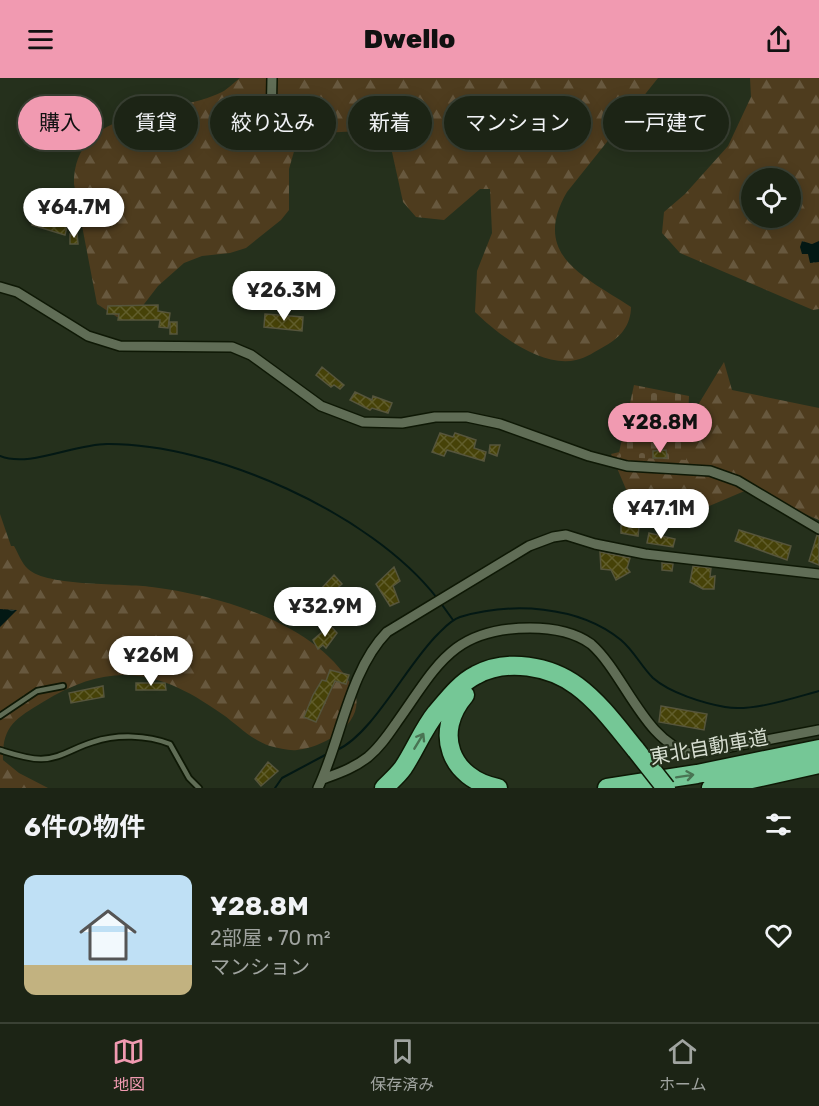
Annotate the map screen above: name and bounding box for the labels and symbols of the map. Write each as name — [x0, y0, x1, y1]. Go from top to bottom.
pin: ¥64.7M — [25, 188, 123, 239]
pin: ¥26.3M — [235, 271, 333, 322]
pin: ¥28.8M — [611, 403, 709, 454]
pin: ¥47.1M — [612, 489, 710, 540]
pin: ¥32.9M — [276, 587, 374, 638]
pin: ¥26M — [115, 636, 187, 687]
street label: 東北自動車道 — [648, 725, 770, 769]
one-way arrow — [413, 733, 425, 750]
one-way arrow — [675, 770, 695, 781]

